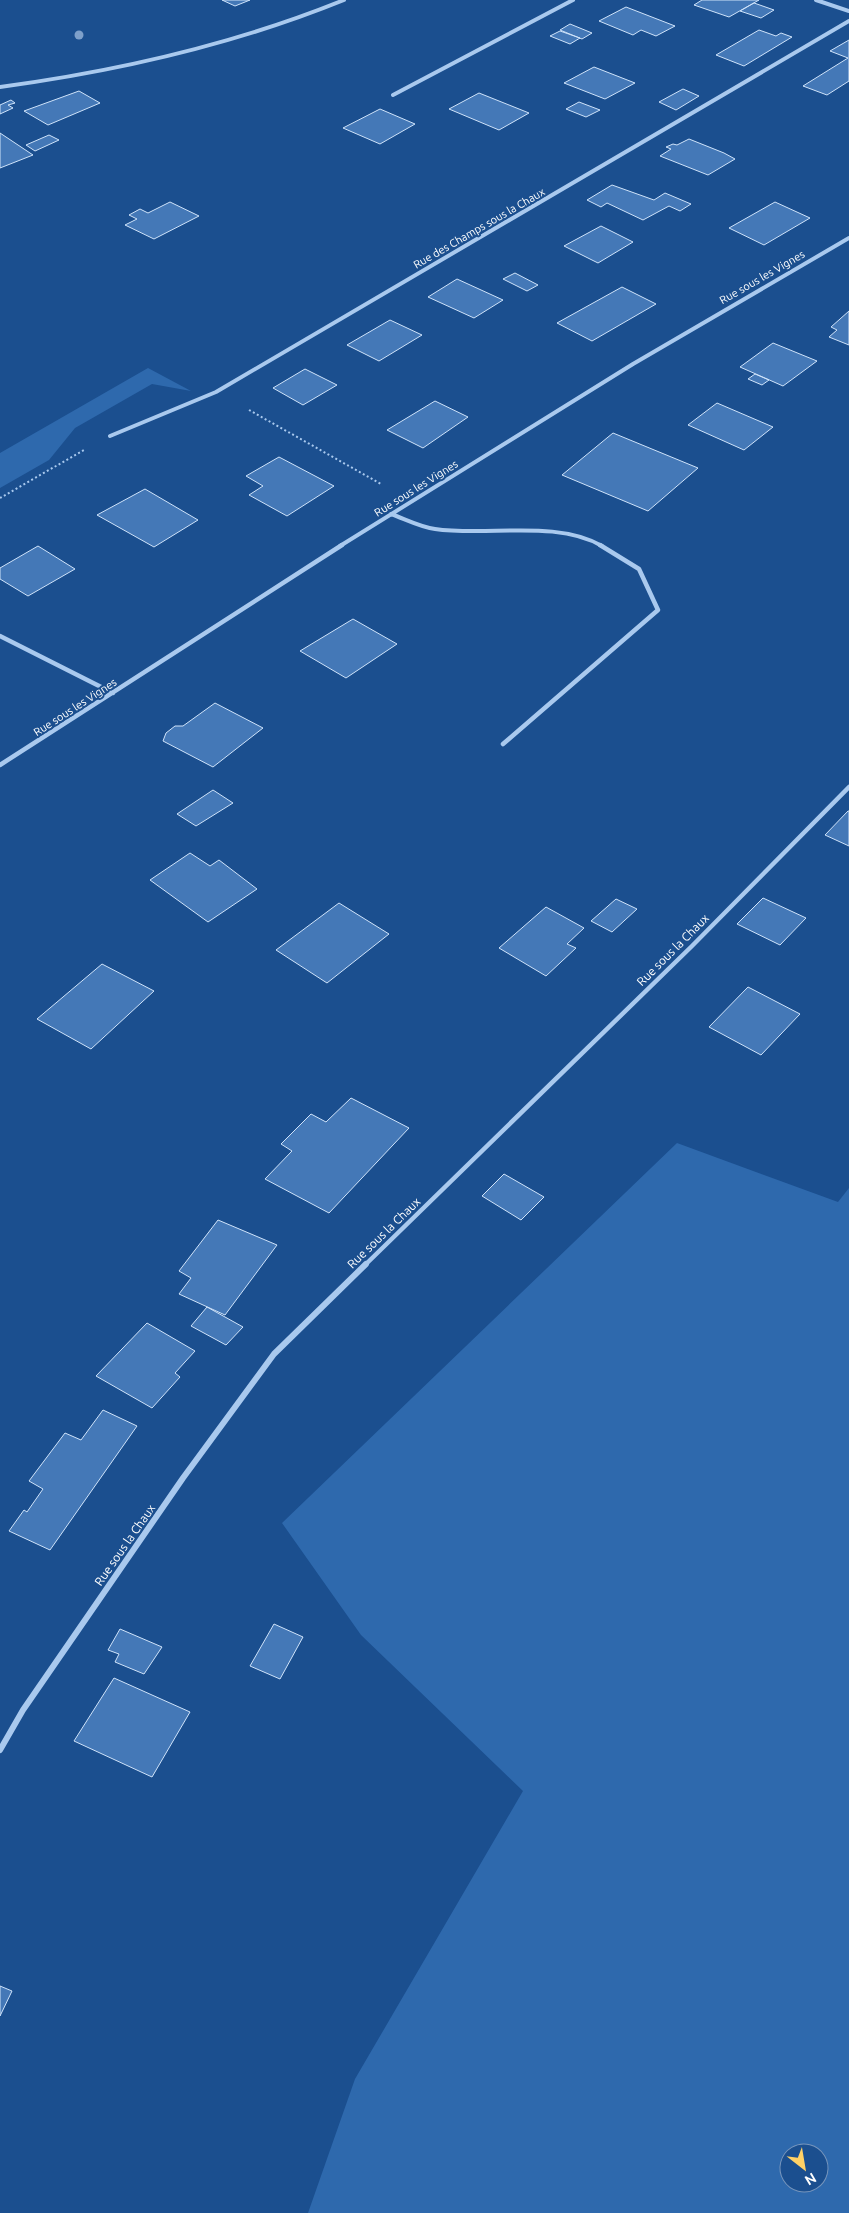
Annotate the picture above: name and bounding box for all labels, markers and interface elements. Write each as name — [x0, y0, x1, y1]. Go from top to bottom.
street label: Rue des Champs sous la Chaux — [411, 185, 547, 271]
street label: Rue sous les Vignes — [717, 248, 807, 306]
street label: Rue sous les Vignes — [372, 457, 460, 519]
street label: Rue sous les Vignes — [31, 676, 119, 738]
street label: Rue sous la Chaux — [634, 911, 711, 988]
street label: Rue sous la Chaux — [345, 1195, 423, 1271]
street label: Rue sous la Chaux — [92, 1502, 157, 1588]
north arrow — [779, 2143, 829, 2193]
text: N — [802, 2170, 819, 2189]

